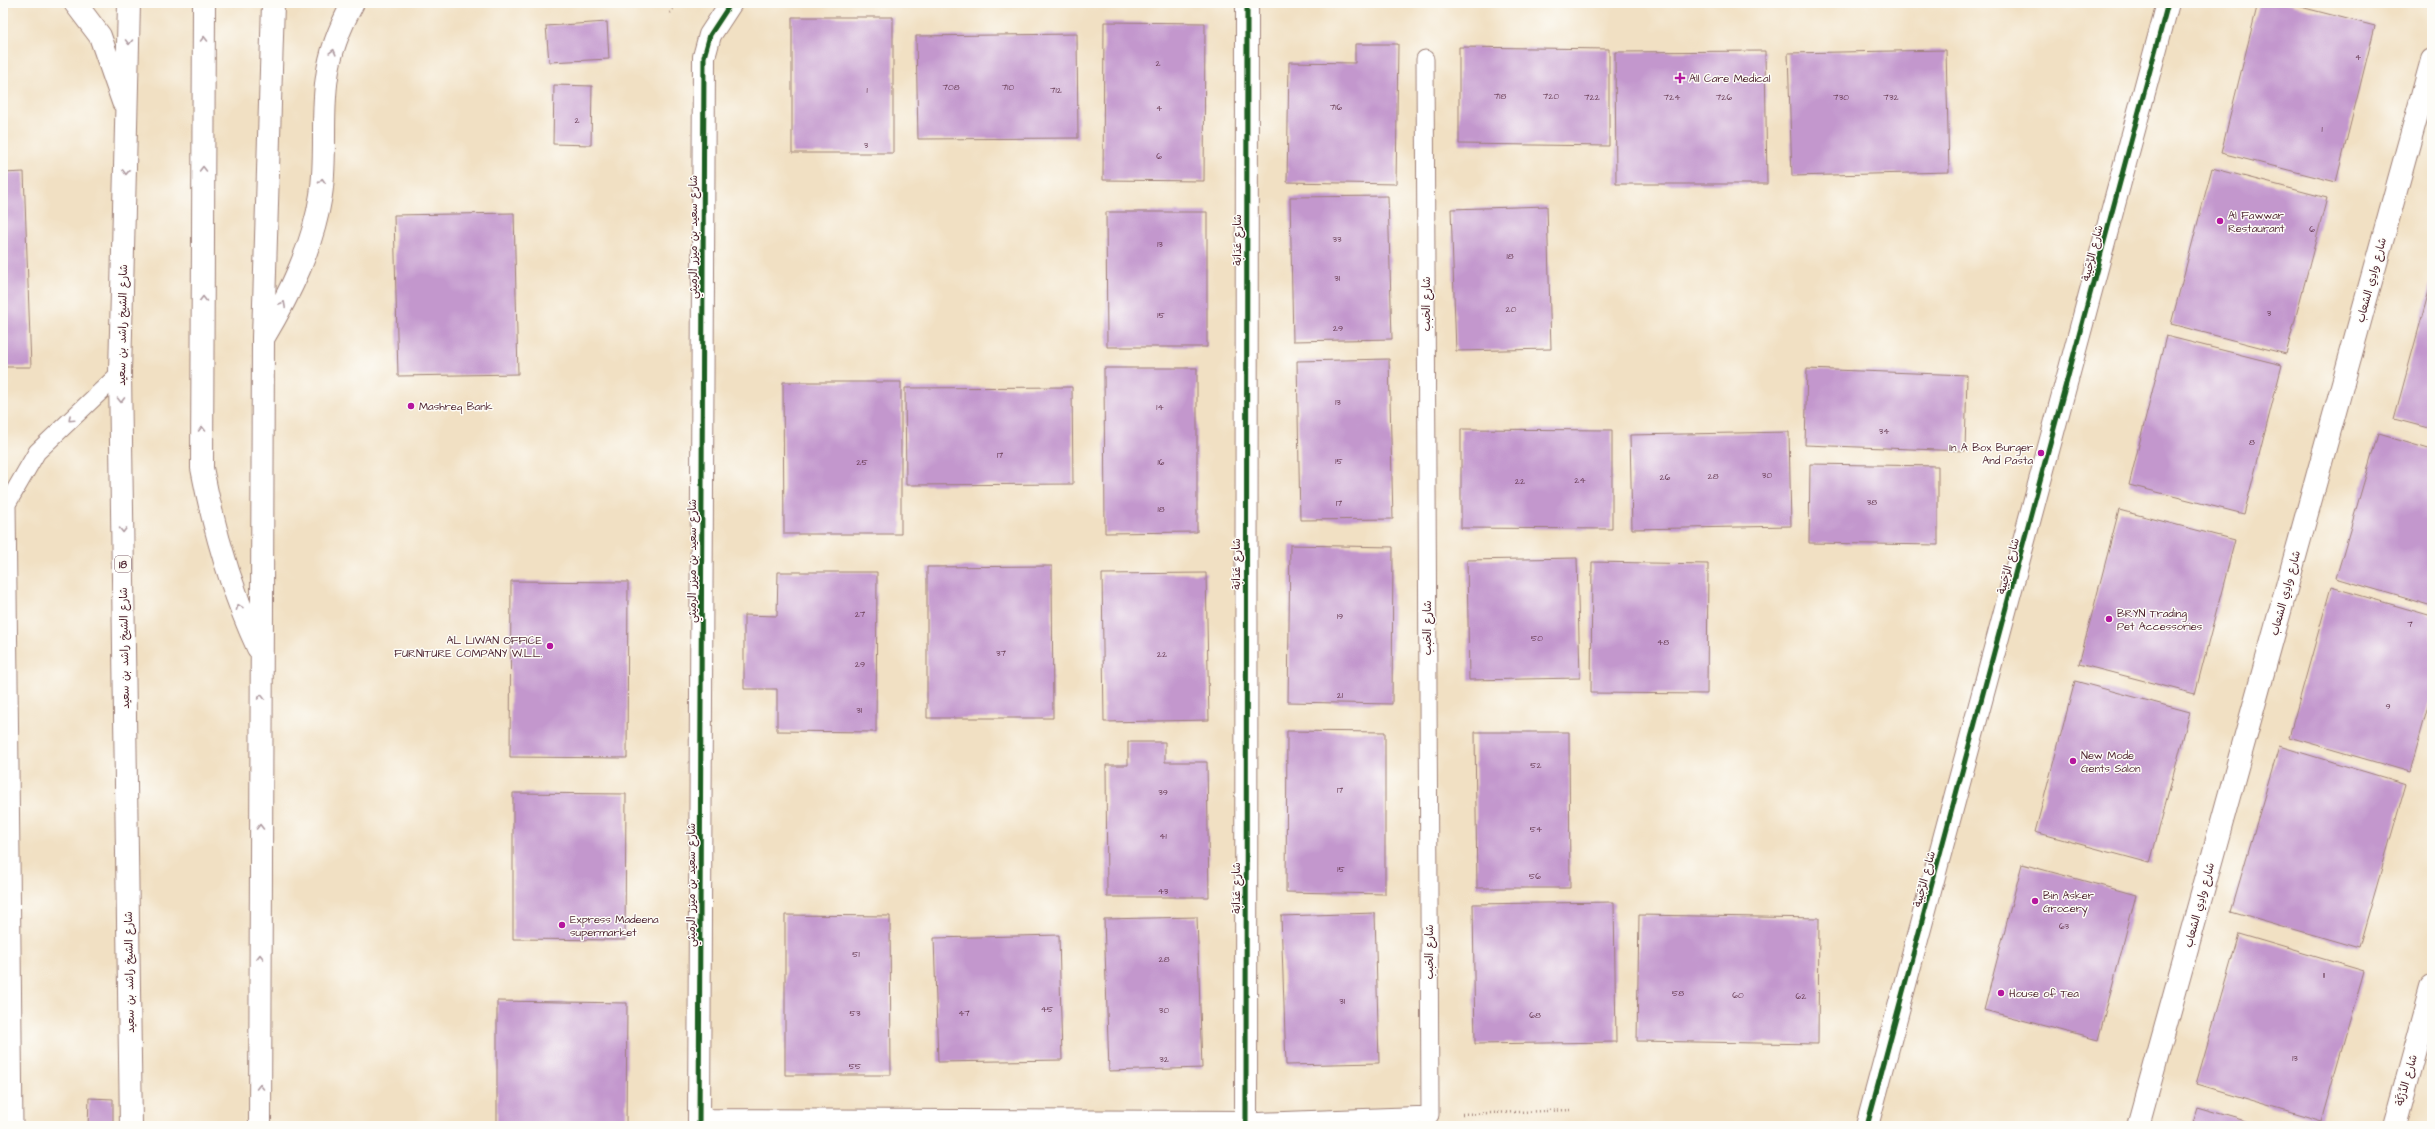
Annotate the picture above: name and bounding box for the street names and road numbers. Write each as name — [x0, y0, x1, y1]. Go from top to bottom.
street label: شارع سعيد بن ميزر الرميثي — [686, 175, 704, 299]
street label: شارع عَدَابَة — [1230, 214, 1246, 266]
street label: شارع الرِّجَيبة — [2078, 223, 2108, 283]
street label: شارع وادِي الشعاب — [2353, 236, 2391, 325]
street label: شارع الشيخ راشد بن سعيد — [114, 264, 132, 386]
street label: شارع الخبب — [1419, 277, 1435, 331]
street label: شارع سعيد بن ميزر الرميثي — [685, 499, 703, 623]
street label: شارع الرِّجَيبة — [1994, 536, 2024, 596]
street label: شارع عَدَابَة — [1229, 538, 1245, 590]
street label: شارع وادِي الشعاب — [2267, 549, 2305, 638]
road number: 18 — [115, 556, 131, 572]
street label: شارع الشيخ راشد بن سعيد — [116, 587, 134, 709]
street label: شارع الخبب — [1420, 601, 1436, 655]
street label: شارع سعيد بن ميزر الرميثي — [684, 823, 702, 947]
street label: شارع الرِّجَيبة — [1910, 849, 1940, 909]
street label: شارع وادِي الشعاب — [2181, 861, 2219, 950]
street label: شارع عَدَابَة — [1229, 862, 1245, 914]
street label: شارع الشيخ راشد بن سعيد — [121, 911, 139, 1033]
street label: شارع الخبب — [1422, 925, 1438, 979]
street label: شارع الدِّرْكَة — [2392, 1053, 2422, 1108]

